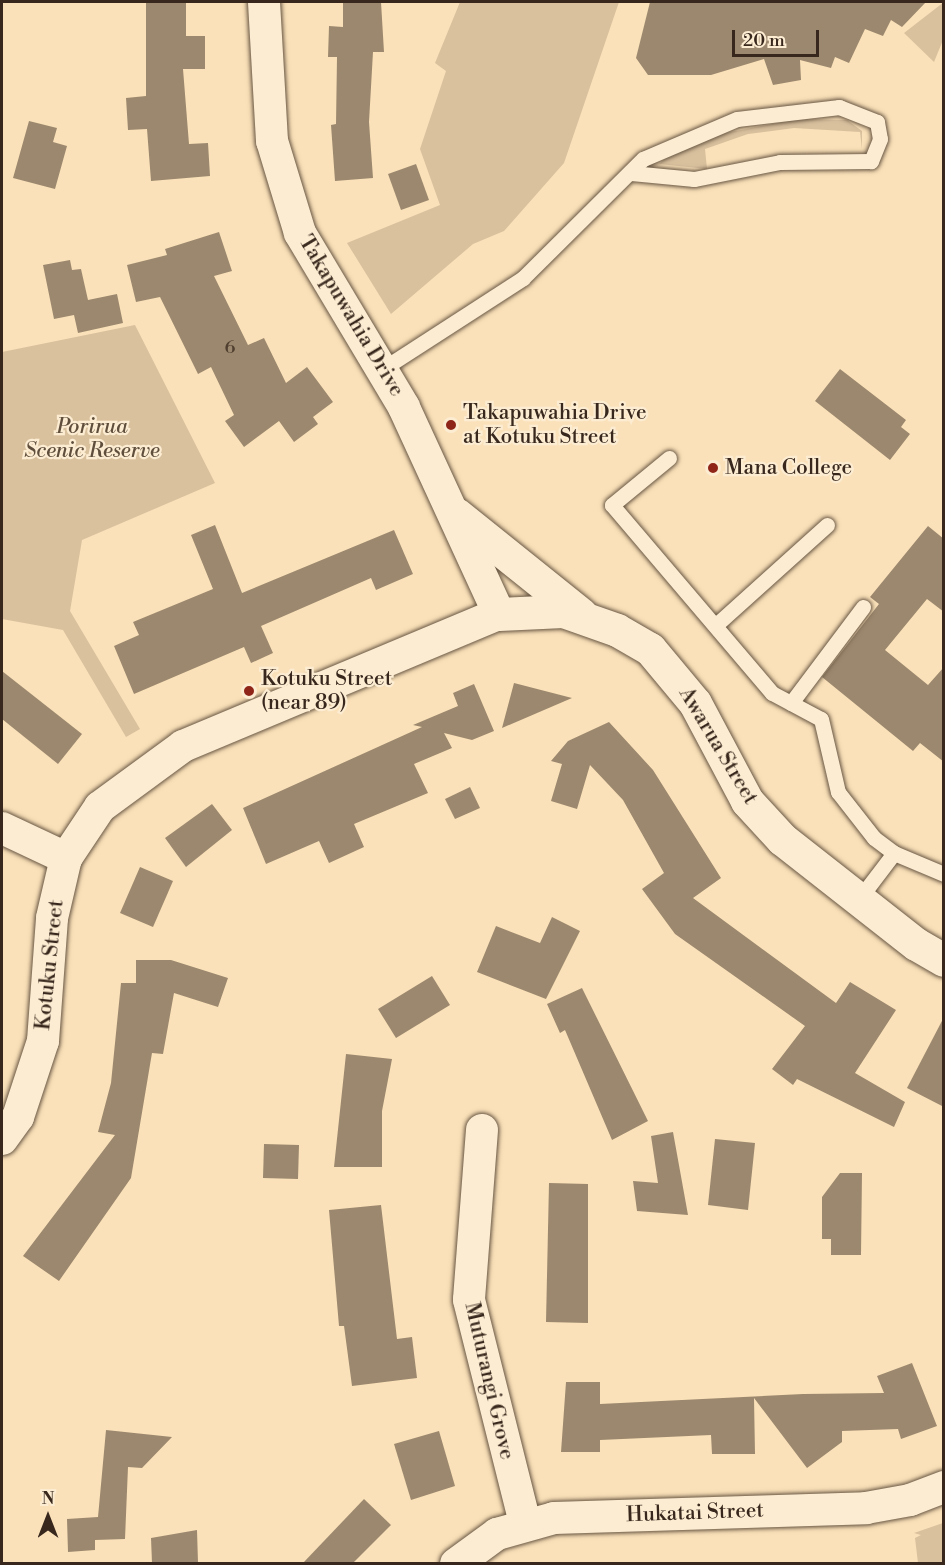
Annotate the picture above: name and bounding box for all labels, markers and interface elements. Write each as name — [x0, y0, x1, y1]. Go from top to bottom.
scale bar — [735, 18, 822, 56]
text: 20 m — [743, 29, 785, 52]
street label: Takapuwahia Drive — [293, 231, 409, 401]
house number: 6 — [225, 337, 235, 359]
place label: Takapuwahia Drive at Kotuku Street — [463, 400, 647, 450]
park label: Porirua Scenic Reserve — [24, 414, 160, 464]
marker: Takapuwahia Drive at Kotuku Street — [444, 418, 458, 432]
place label: Mana College — [725, 455, 852, 481]
marker: Mana College — [706, 461, 720, 475]
place label: Kotuku Street (near 89) — [261, 666, 392, 716]
street label: Awarua Street — [673, 683, 763, 809]
marker: Kotuku Street (near 89) — [242, 684, 256, 698]
street label: Kotuku Street — [31, 898, 69, 1032]
street label: Muturangi Grove — [459, 1300, 519, 1462]
north arrow — [18, 1487, 78, 1547]
text: N — [42, 1489, 54, 1509]
street label: Hukatai Street — [626, 1498, 764, 1528]

